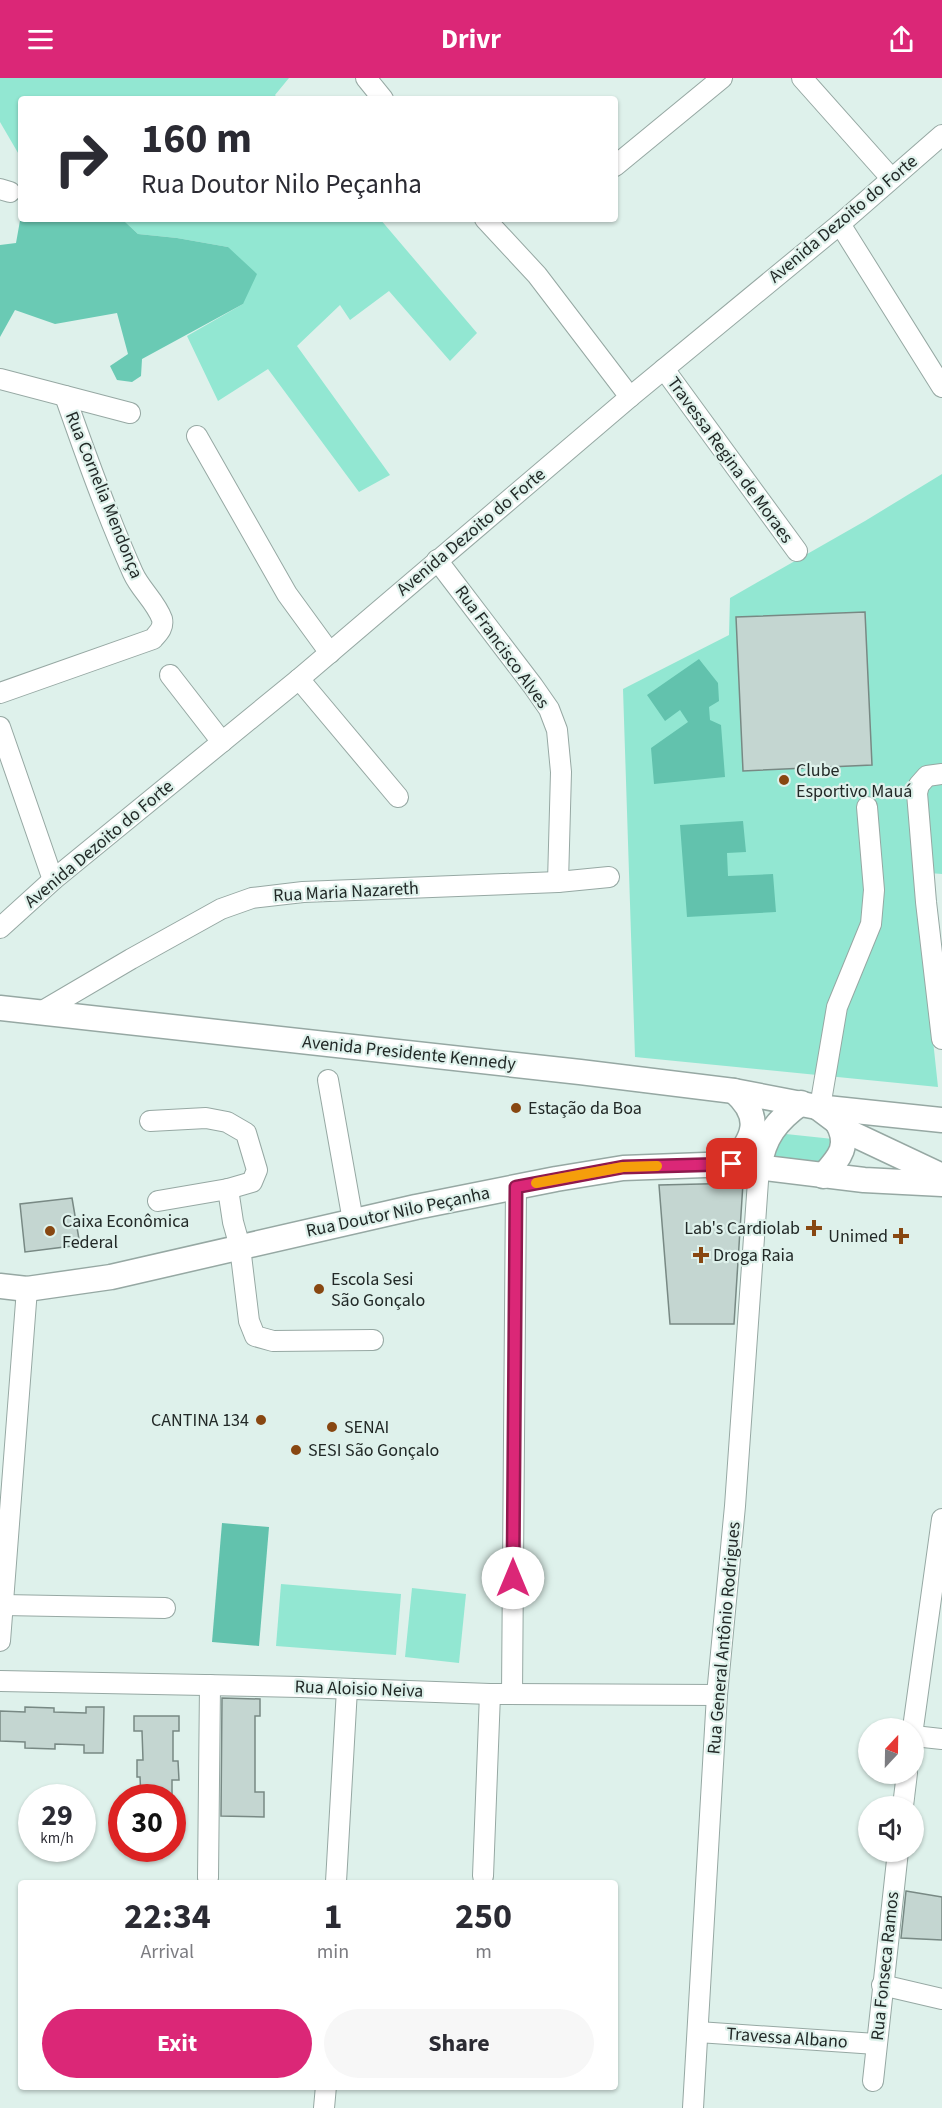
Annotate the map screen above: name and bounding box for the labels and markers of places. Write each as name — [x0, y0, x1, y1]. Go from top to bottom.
place label: Clube Esportivo Mauá — [796, 758, 912, 804]
marker: Clube Esportivo Mauá — [777, 773, 791, 787]
place label: Estação da Boa — [528, 1096, 642, 1121]
marker: Estação da Boa — [509, 1101, 523, 1115]
pin — [706, 1138, 757, 1189]
place label: Caixa Econômica Federal — [62, 1209, 189, 1255]
place label: Lab's Cardiolab — [684, 1216, 800, 1241]
marker: Lab's Cardiolab — [805, 1219, 823, 1237]
marker: Caixa Econômica Federal — [43, 1224, 57, 1238]
place label: Unimed — [828, 1224, 888, 1249]
marker: Unimed — [892, 1227, 910, 1245]
place label: Droga Raia — [713, 1243, 794, 1268]
marker: Droga Raia — [694, 1248, 708, 1262]
place label: Escola Sesi São Gonçalo — [331, 1267, 425, 1313]
marker: Escola Sesi São Gonçalo — [312, 1282, 326, 1296]
place label: CANTINA 134 — [151, 1408, 249, 1433]
marker: CANTINA 134 — [254, 1413, 268, 1427]
place label: SENAI — [344, 1415, 389, 1440]
marker: SENAI — [325, 1420, 339, 1434]
place label: SESI São Gonçalo — [308, 1438, 439, 1463]
marker: SESI São Gonçalo — [289, 1443, 303, 1457]

